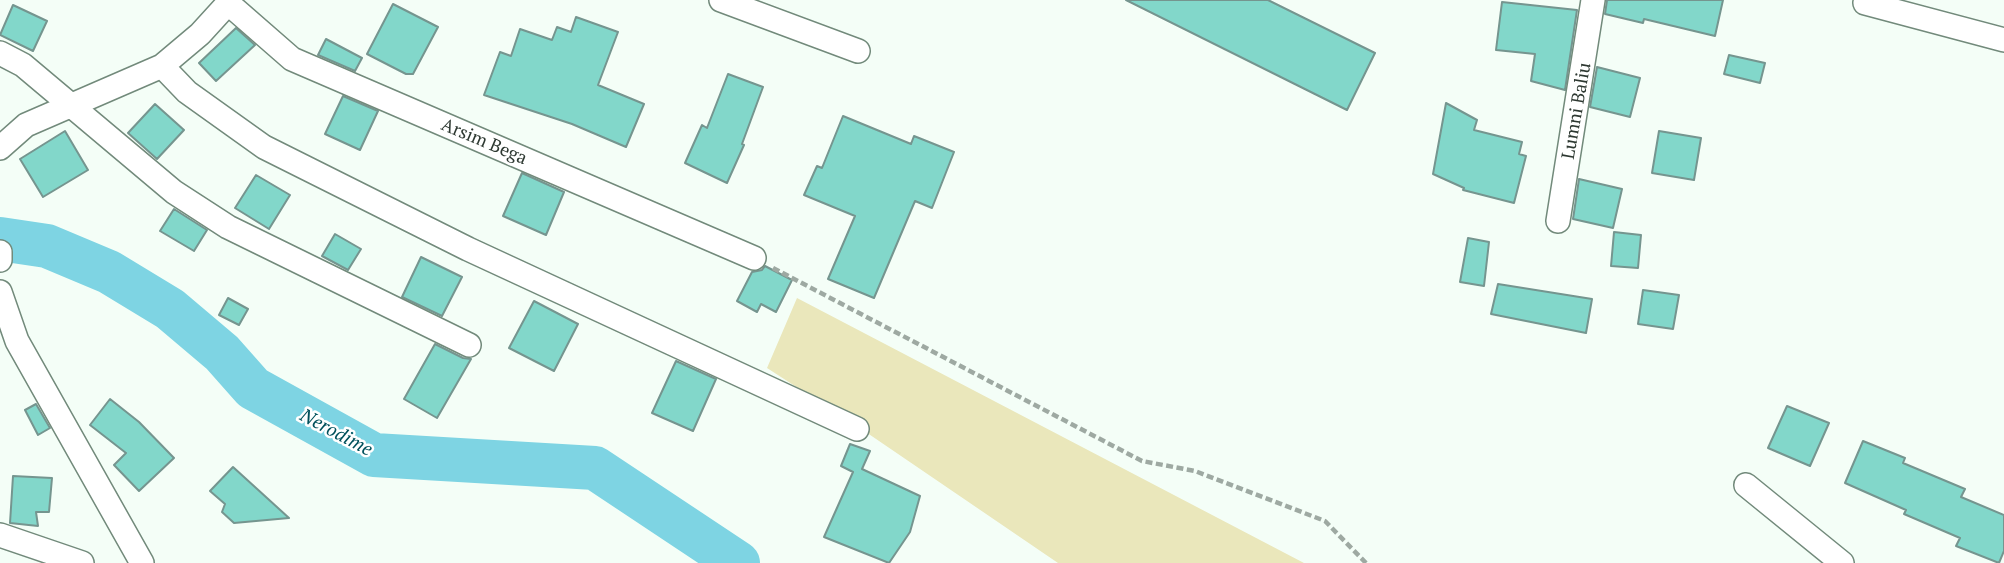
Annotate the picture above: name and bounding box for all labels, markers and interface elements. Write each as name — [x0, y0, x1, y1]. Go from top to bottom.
street label: Lumni Baliu — [1558, 61, 1596, 161]
street label: Arsim Bega — [438, 114, 530, 170]
water label: Nerodime — [296, 404, 376, 462]

